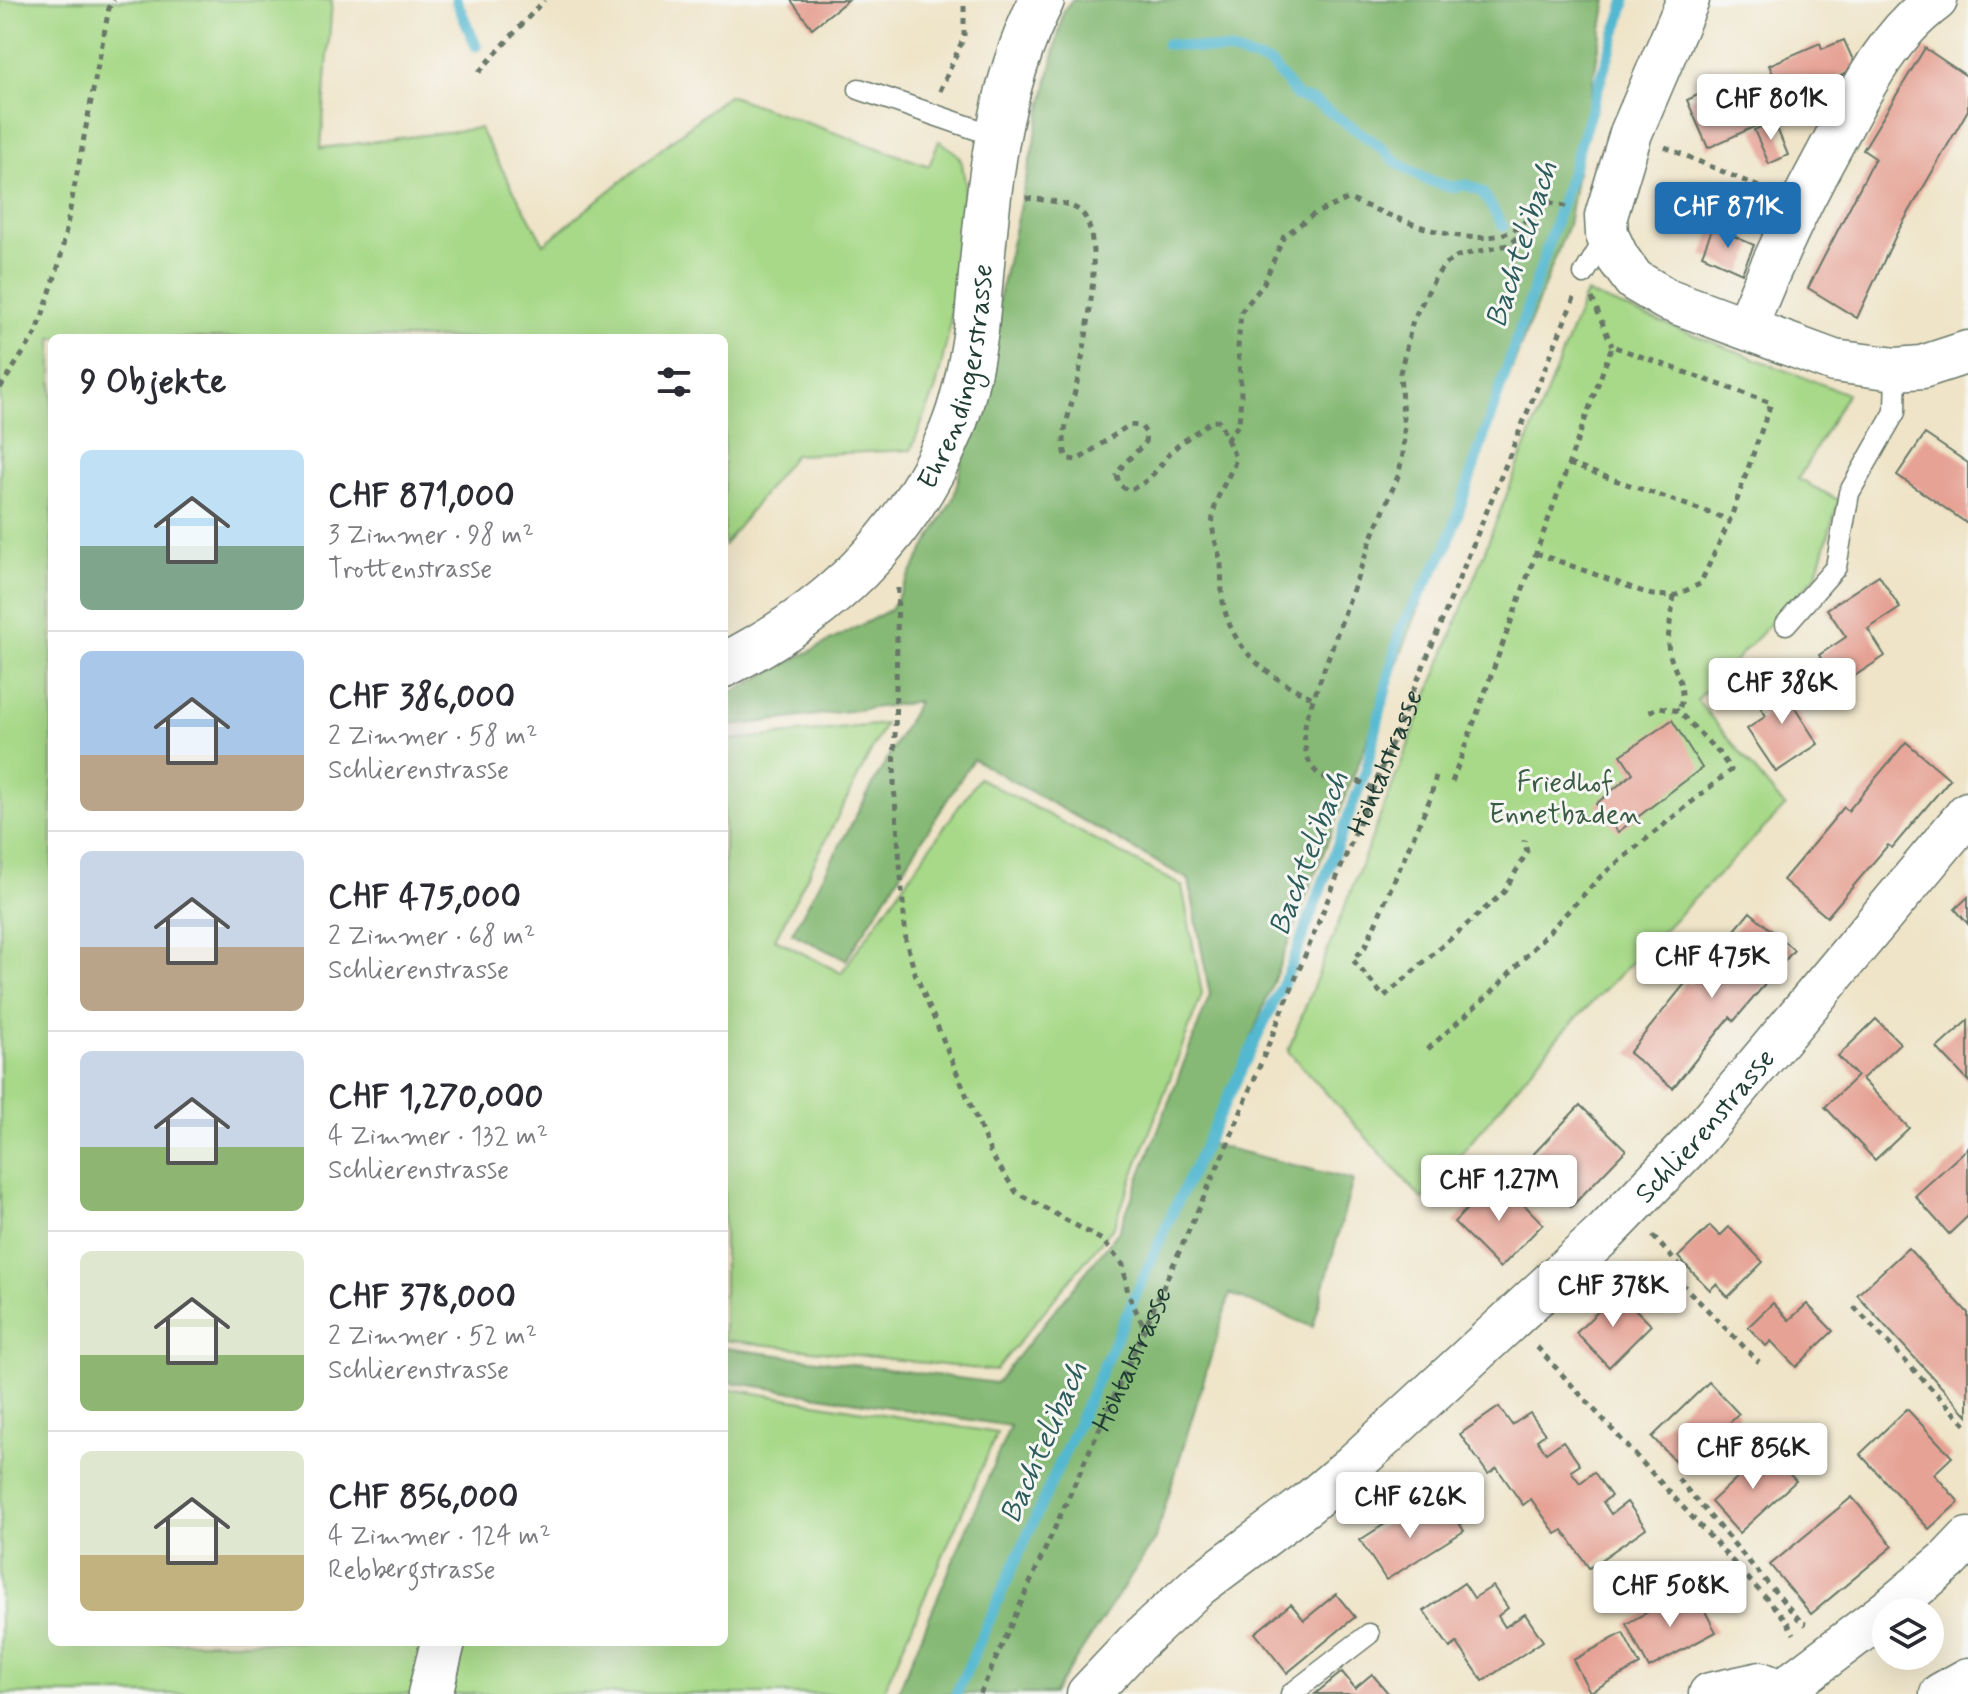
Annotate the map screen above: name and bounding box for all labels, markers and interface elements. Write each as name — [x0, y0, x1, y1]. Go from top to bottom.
pin: CHF 801K — [1688, 74, 1854, 142]
text: CHF 801K — [1715, 83, 1827, 117]
water label: Bachtelibach — [1477, 156, 1568, 333]
pin: CHF 871K — [1645, 182, 1811, 250]
text: CHF 871K — [1673, 191, 1783, 225]
street label: Ehrendingerstrasse — [910, 262, 1003, 497]
text: 9 Objekte — [80, 360, 226, 405]
icon: filters — [652, 360, 696, 404]
text: CHF 871,000 — [328, 474, 515, 519]
icon: home — [144, 482, 240, 578]
text: 3 Zimmer · 98 m² — [328, 519, 534, 553]
text: Trottenstrasse — [328, 553, 492, 587]
pin: CHF 386K — [1699, 658, 1865, 726]
text: CHF 386K — [1727, 667, 1837, 701]
text: CHF 386,000 — [328, 675, 515, 720]
icon: home — [144, 683, 240, 779]
street label: Höhtalstrasse — [1340, 684, 1433, 842]
text: 2 Zimmer · 58 m² — [328, 720, 537, 754]
text: Schlierenstrasse — [328, 754, 509, 788]
park label: Friedhof Ennetbaden — [1489, 765, 1641, 834]
water label: Bachtelibach — [1260, 766, 1359, 941]
text: CHF 475,000 — [328, 875, 521, 920]
icon: home — [144, 883, 240, 979]
text: 2 Zimmer · 68 m² — [328, 920, 535, 954]
pin: CHF 475K — [1629, 932, 1795, 1000]
text: CHF 475K — [1654, 941, 1770, 975]
text: Schlierenstrasse — [328, 954, 509, 988]
street label: Schlierenstrasse — [1628, 1042, 1785, 1212]
text: CHF 1,270,000 — [328, 1075, 544, 1120]
icon: home — [144, 1083, 240, 1179]
text: 4 Zimmer · 132 m² — [328, 1120, 548, 1154]
text: Schlierenstrasse — [328, 1154, 509, 1188]
pin: CHF 1.27M — [1407, 1155, 1591, 1223]
text: CHF 1.27M — [1439, 1164, 1559, 1198]
pin: CHF 378K — [1530, 1261, 1696, 1329]
text: CHF 378K — [1557, 1270, 1669, 1304]
text: CHF 378,000 — [328, 1275, 516, 1320]
street label: Höhtalstrasse — [1085, 1281, 1182, 1438]
icon: home — [144, 1283, 240, 1379]
text: 2 Zimmer · 52 m² — [328, 1320, 537, 1354]
text: Schlierenstrasse — [328, 1354, 509, 1388]
water label: Bachtelibach — [991, 1356, 1097, 1529]
pin: CHF 856K — [1670, 1423, 1836, 1491]
text: CHF 856K — [1696, 1432, 1810, 1466]
pin: CHF 626K — [1327, 1472, 1493, 1540]
text: CHF 856,000 — [328, 1475, 518, 1520]
text: CHF 626K — [1354, 1481, 1466, 1515]
icon: home — [144, 1483, 240, 1579]
text: 4 Zimmer · 124 m² — [328, 1520, 551, 1554]
text: Rebbergstrasse — [328, 1554, 495, 1588]
pin: CHF 508K — [1587, 1561, 1753, 1629]
text: CHF 508K — [1611, 1570, 1729, 1604]
map controls — [1872, 1598, 1944, 1670]
button: layers — [1872, 1598, 1944, 1670]

